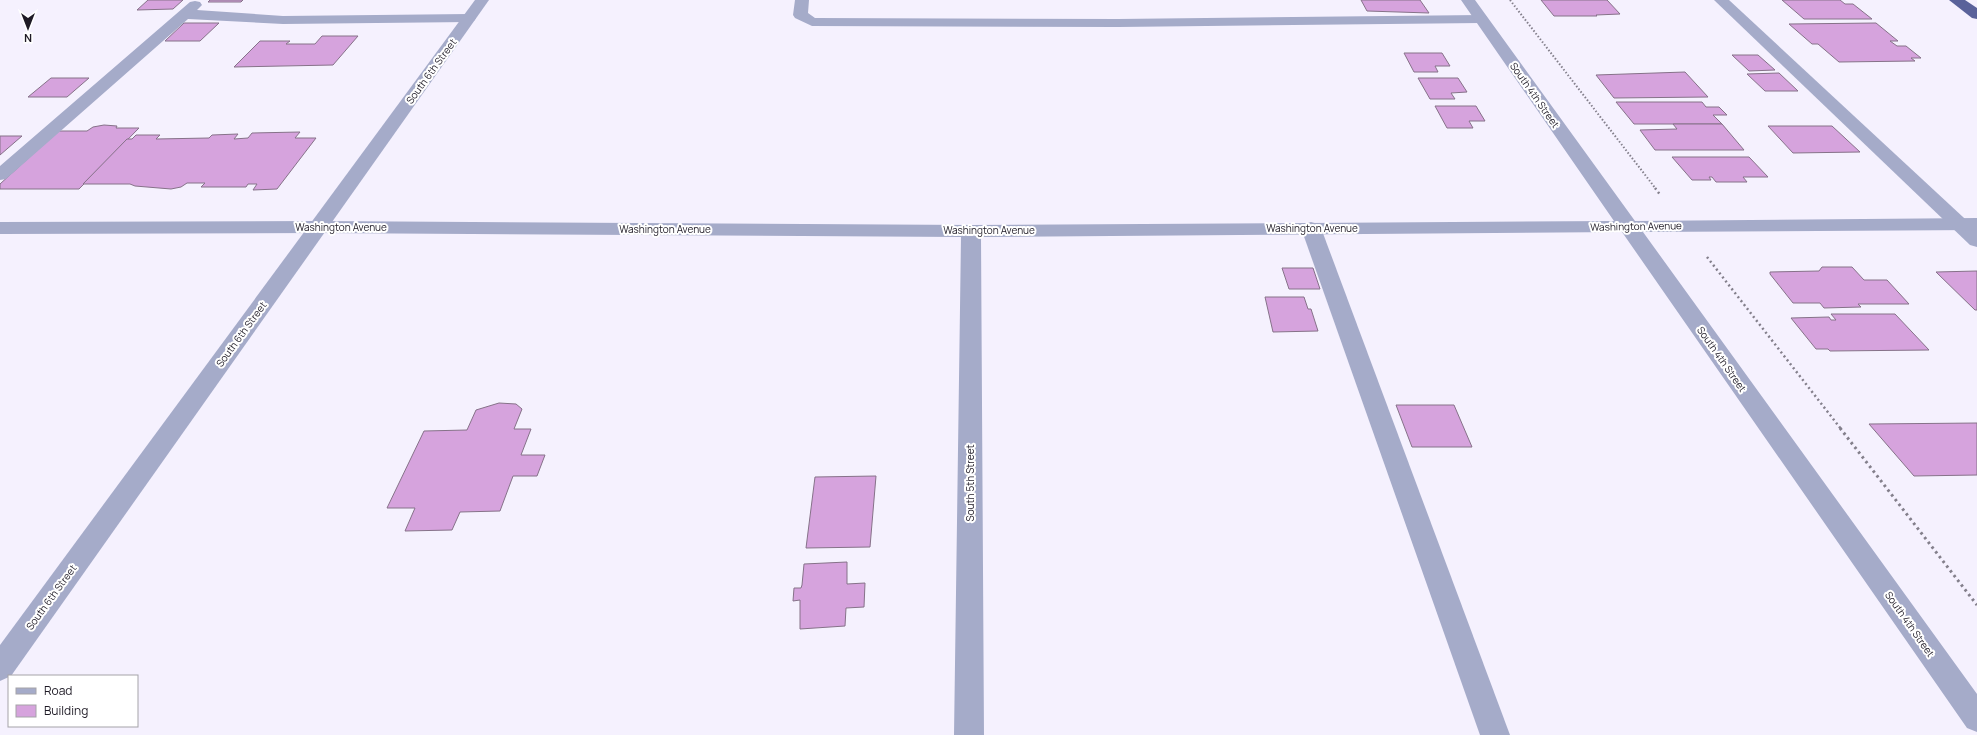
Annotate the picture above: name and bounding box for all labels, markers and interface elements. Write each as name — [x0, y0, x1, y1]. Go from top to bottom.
north arrow — [8, 8, 48, 48]
text: N — [24, 31, 32, 46]
street label: South 6th Street — [403, 36, 459, 106]
street label: South 4th Street — [1507, 59, 1563, 131]
street label: Washington Avenue — [1590, 218, 1682, 234]
street label: Washington Avenue — [295, 220, 387, 234]
street label: Washington Avenue — [1266, 221, 1358, 235]
street label: Washington Avenue — [619, 222, 711, 236]
street label: Washington Avenue — [943, 223, 1035, 237]
street label: South 6th Street — [213, 299, 269, 369]
street label: South 4th Street — [1694, 323, 1750, 395]
street label: South 5th Street — [963, 444, 977, 522]
street label: South 6th Street — [23, 562, 79, 632]
street label: South 4th Street — [1882, 588, 1938, 660]
legend — [8, 675, 138, 727]
text: Road — [44, 682, 72, 699]
text: Building — [44, 702, 88, 719]

